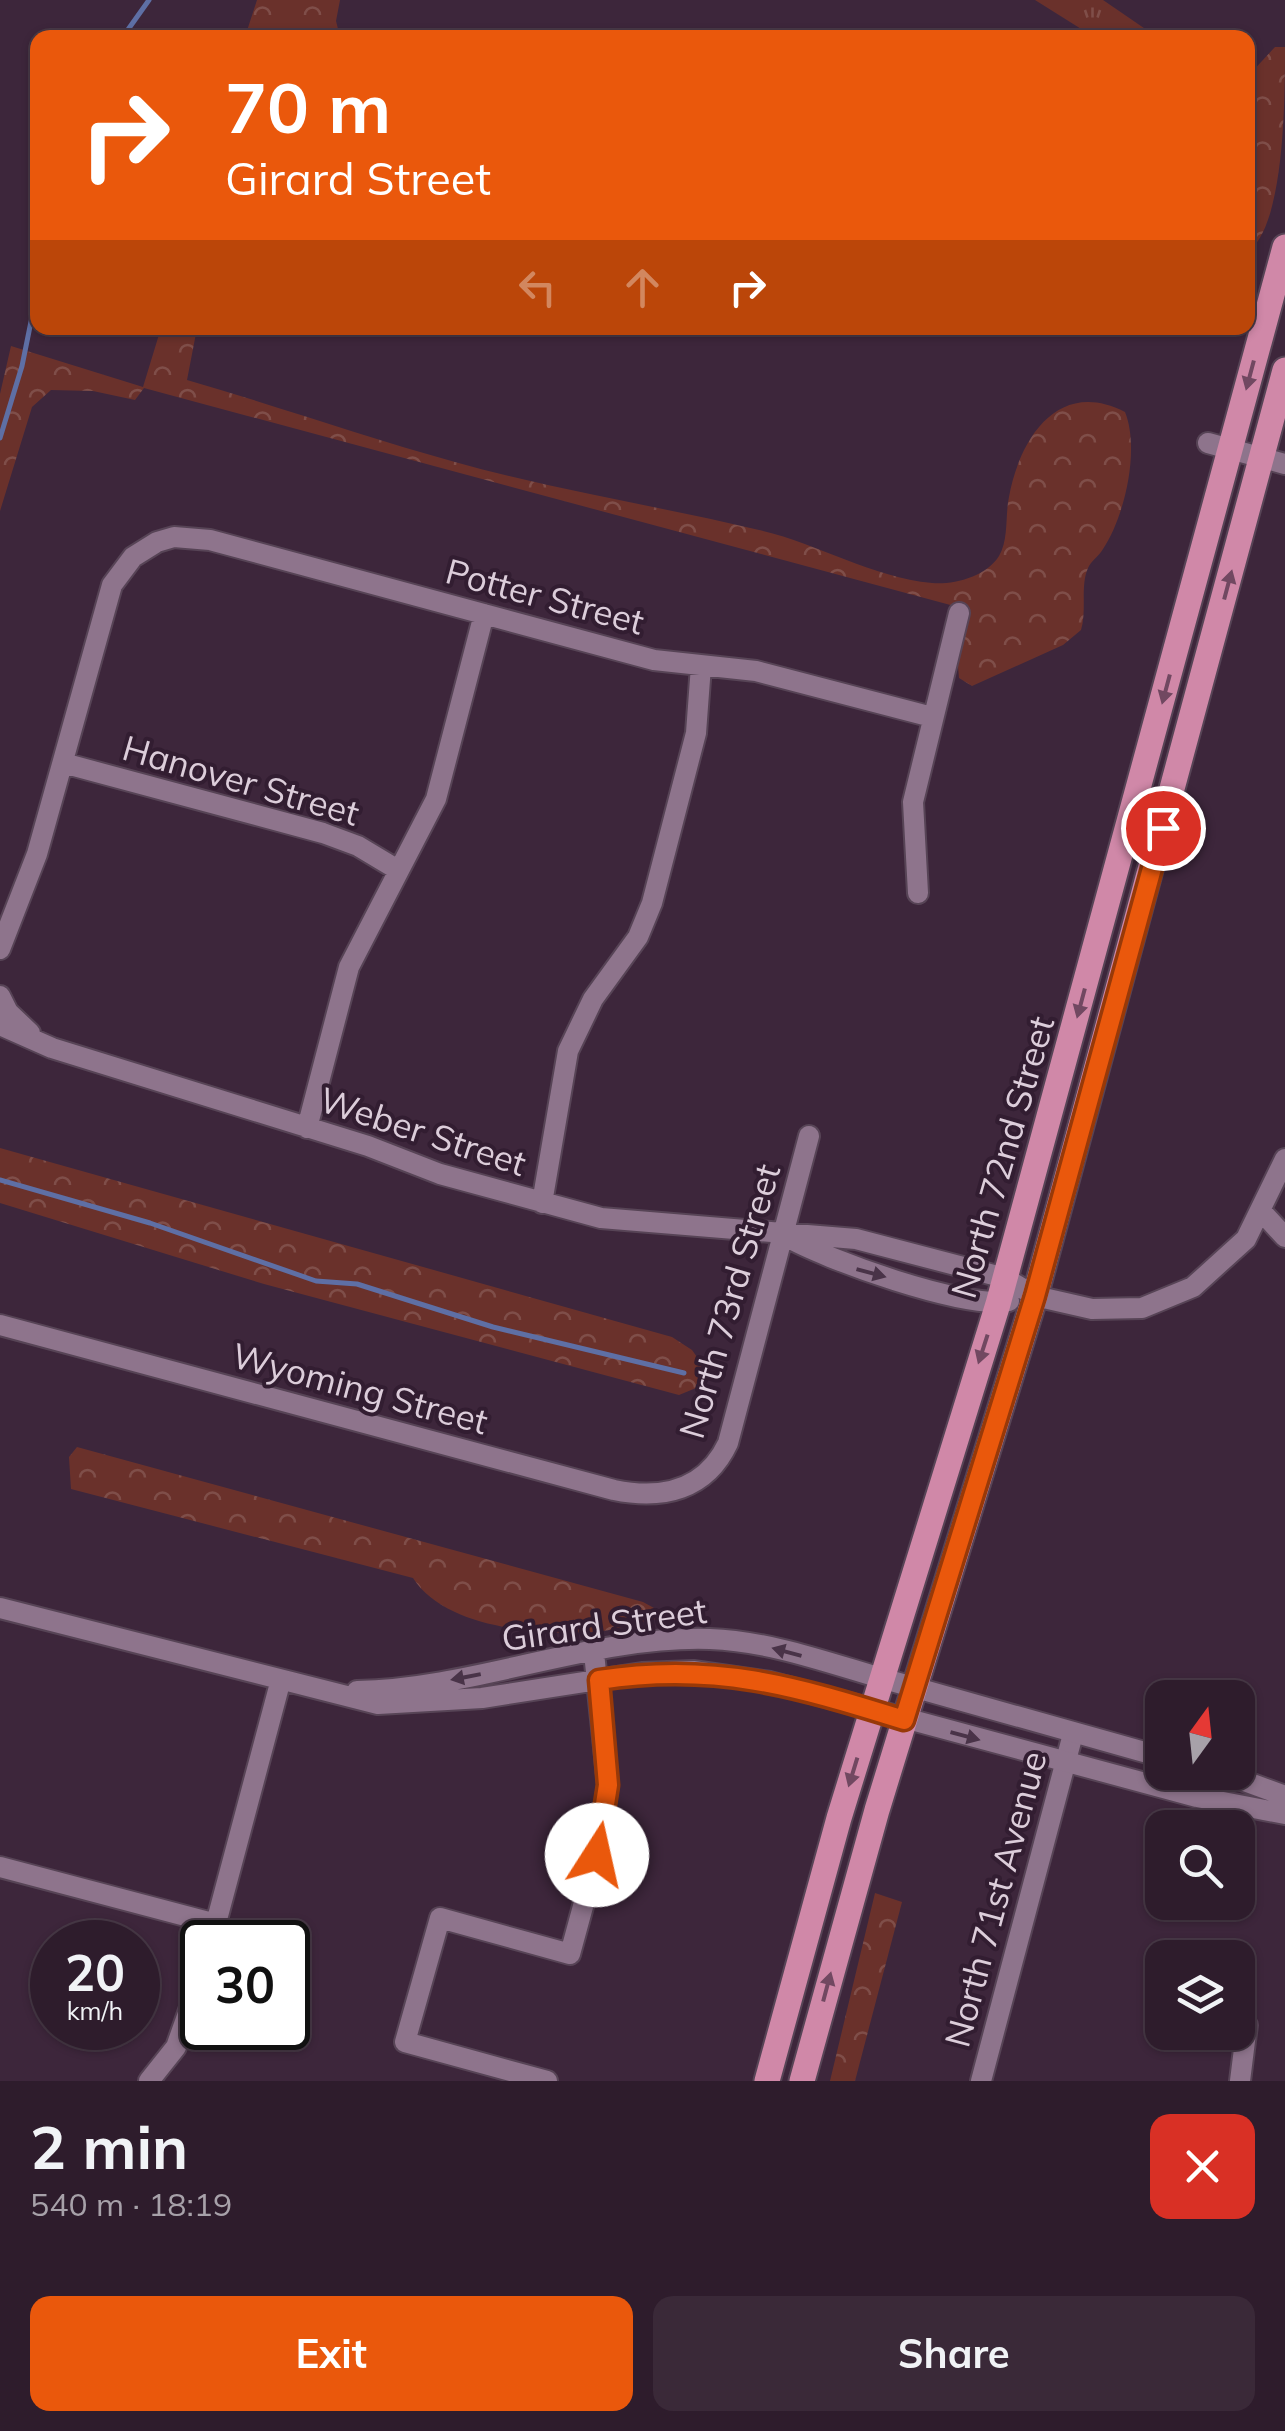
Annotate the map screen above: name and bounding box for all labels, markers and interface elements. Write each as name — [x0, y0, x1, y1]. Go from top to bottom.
text: 70 m — [225, 63, 391, 151]
icon: right — [60, 70, 190, 200]
text: Girard Street — [225, 150, 491, 206]
icon: left — [510, 260, 565, 315]
icon: ahead — [615, 260, 670, 315]
icon: right — [720, 260, 775, 315]
one-way arrow — [1242, 360, 1258, 391]
street label: Potter Street — [441, 548, 649, 644]
one-way arrow — [1220, 569, 1236, 600]
one-way arrow — [1157, 674, 1173, 705]
street label: Hanover Street — [118, 725, 364, 835]
pin — [1121, 786, 1206, 871]
icon: arrive — [1136, 801, 1191, 856]
one-way arrow — [1073, 988, 1089, 1019]
street label: North 72nd Street — [941, 1011, 1063, 1303]
street label: Weber Street — [314, 1077, 532, 1185]
street label: North 73rd Street — [669, 1159, 789, 1443]
one-way arrow — [856, 1265, 887, 1281]
street label: Wyoming Street — [227, 1333, 493, 1443]
one-way arrow — [975, 1334, 990, 1365]
street label: Girard Street — [499, 1588, 709, 1660]
one-way arrow — [771, 1643, 802, 1659]
one-way arrow — [450, 1670, 481, 1685]
north arrow — [1145, 1680, 1255, 1790]
map controls — [1145, 1680, 1255, 2050]
one-way arrow — [950, 1728, 981, 1744]
street label: North 71st Avenue — [934, 1746, 1056, 2052]
one-way arrow — [845, 1757, 860, 1788]
position arrow — [545, 1803, 649, 1907]
button: search — [1145, 1810, 1255, 1920]
speed limit sign: 30 — [180, 1920, 310, 2050]
button: layers — [1145, 1940, 1255, 2050]
text: 20 — [65, 1941, 125, 2004]
one-way arrow — [820, 1971, 836, 2002]
text: km/h — [67, 1995, 123, 2026]
text: 2 min — [30, 2109, 188, 2184]
button: close — [1150, 2114, 1255, 2219]
text: 540 m · 18:19 — [30, 2184, 232, 2224]
button: Exit — [30, 2296, 633, 2411]
button: Share — [653, 2296, 1255, 2411]

